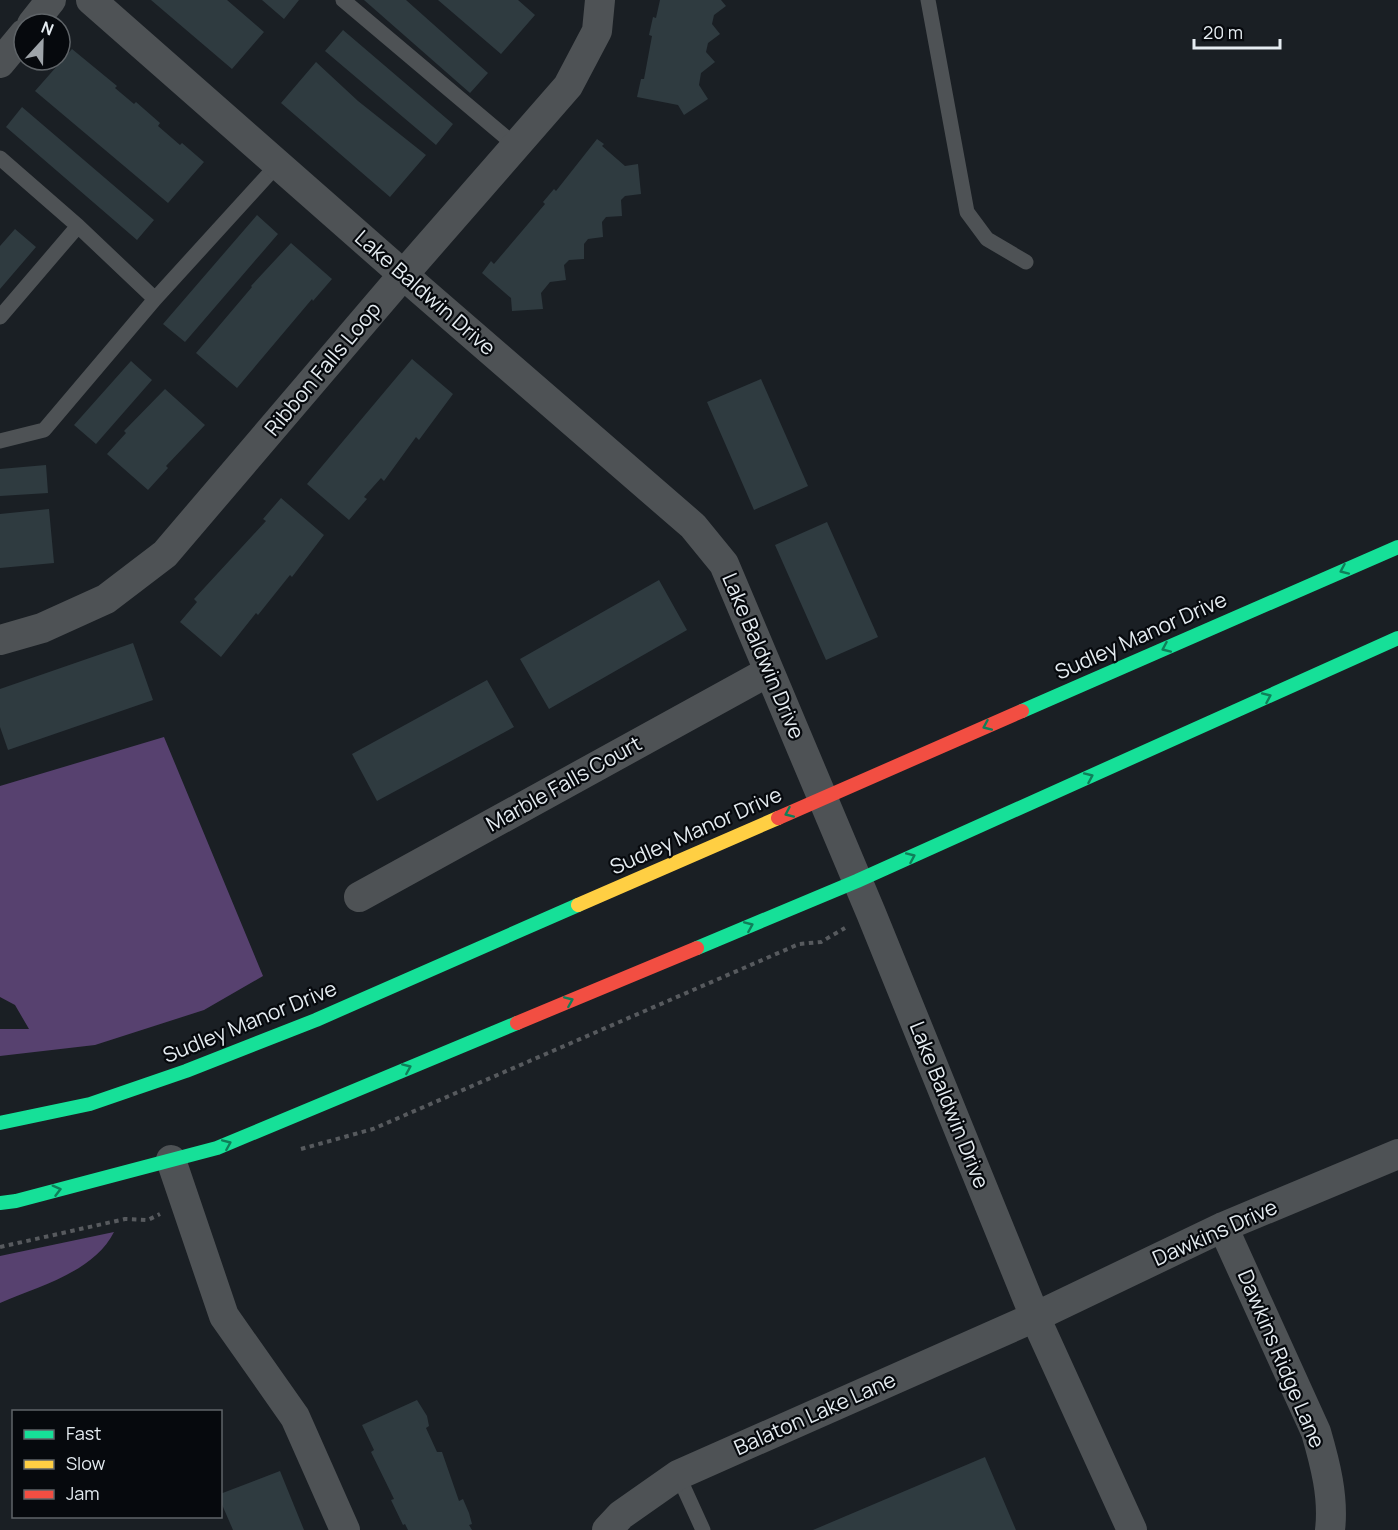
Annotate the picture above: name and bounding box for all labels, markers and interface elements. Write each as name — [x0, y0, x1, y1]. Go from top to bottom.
north arrow — [12, 12, 72, 72]
scale bar — [1194, 12, 1280, 50]
text: N — [38, 16, 57, 40]
text: 20 m — [1203, 20, 1243, 44]
street label: Lake Baldwin Drive — [349, 223, 502, 361]
street label: Ribbon Falls Loop — [258, 295, 387, 441]
one-way arrow — [1340, 563, 1351, 575]
street label: Lake Baldwin Drive — [716, 568, 812, 743]
street label: Sudley Manor Drive — [1050, 585, 1231, 686]
one-way arrow — [1161, 641, 1172, 653]
one-way arrow — [1260, 692, 1271, 704]
one-way arrow — [982, 719, 993, 731]
street label: Marble Falls Court — [481, 729, 646, 837]
one-way arrow — [1082, 772, 1093, 784]
street label: Sudley Manor Drive — [605, 780, 786, 881]
one-way arrow — [785, 806, 796, 818]
one-way arrow — [904, 852, 915, 864]
one-way arrow — [743, 921, 754, 933]
street label: Sudley Manor Drive — [159, 973, 341, 1069]
one-way arrow — [563, 996, 574, 1008]
street label: Lake Baldwin Drive — [904, 1017, 996, 1192]
one-way arrow — [401, 1063, 412, 1075]
one-way arrow — [221, 1139, 232, 1151]
one-way arrow — [52, 1184, 62, 1197]
street label: Dawkins Drive — [1148, 1192, 1281, 1272]
street label: Dawkins Ridge Lane — [1232, 1265, 1332, 1452]
street label: Balaton Lake Lane — [729, 1365, 900, 1461]
legend — [12, 1410, 222, 1518]
text: Fast — [66, 1421, 101, 1445]
text: Slow — [66, 1451, 106, 1475]
text: Jam — [66, 1481, 100, 1505]

